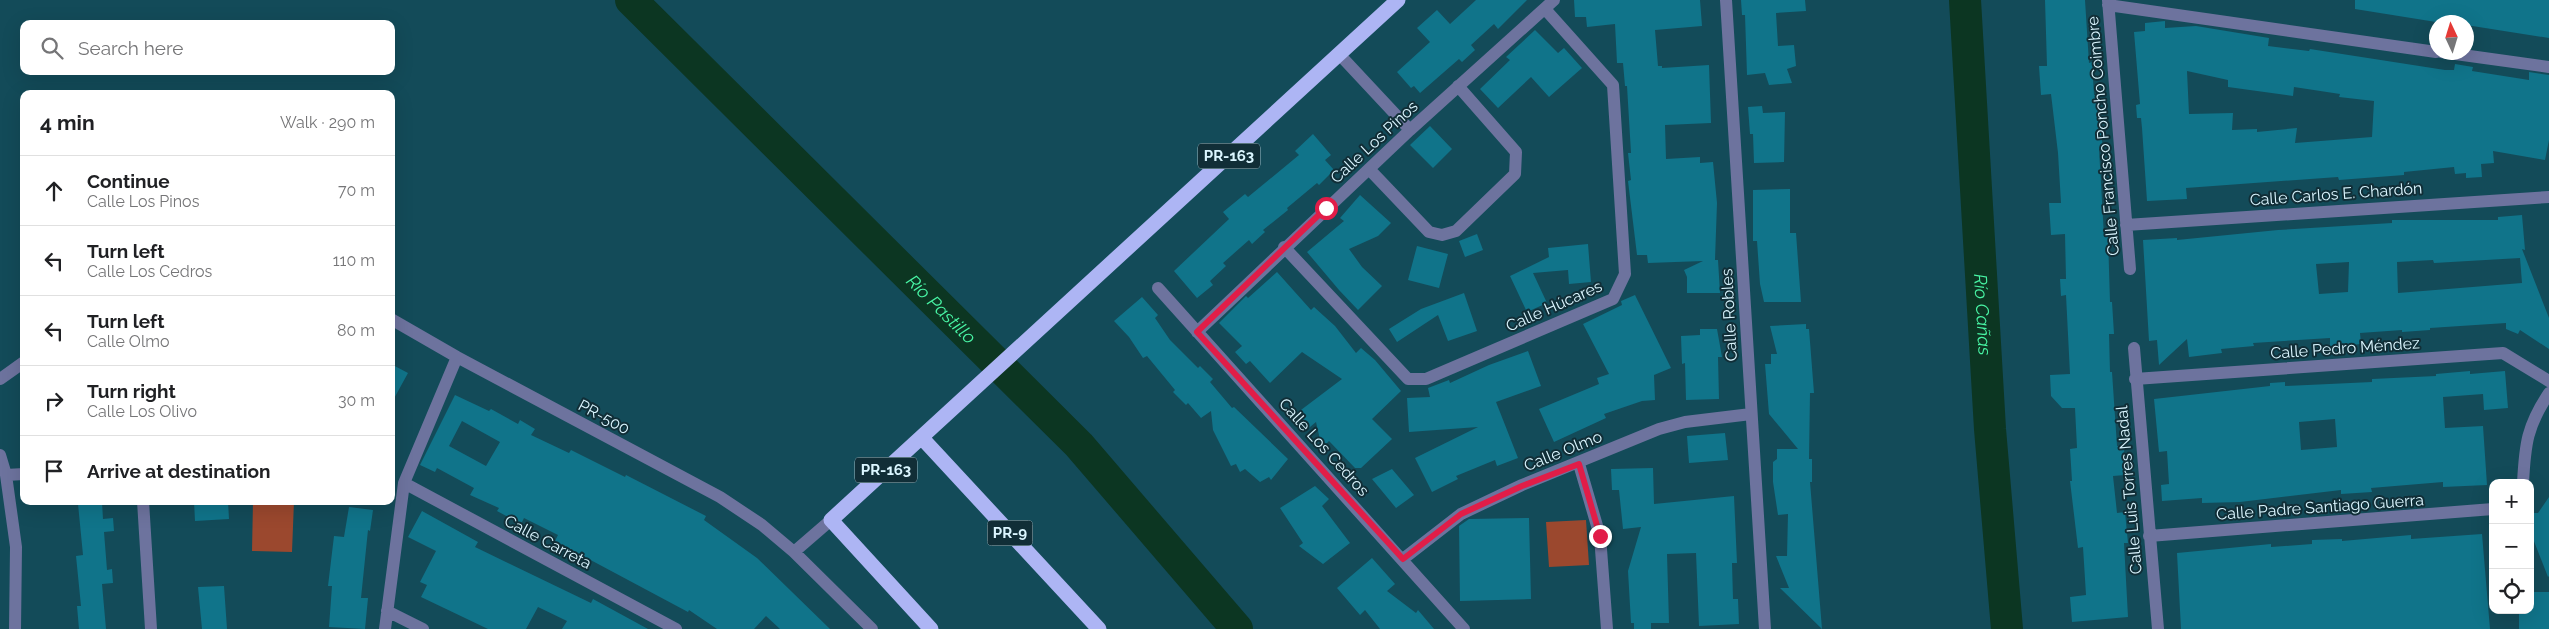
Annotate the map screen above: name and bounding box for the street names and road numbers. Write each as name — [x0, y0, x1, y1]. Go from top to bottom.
street label: Calle Francisco Poncho Coimbre — [2083, 15, 2123, 257]
street label: Calle Los Pinos — [1326, 97, 1422, 187]
road number: PR-163 — [1198, 144, 1260, 168]
street label: Calle Carlos E. Chardón — [2249, 178, 2423, 210]
street label: Calle Robles — [1717, 268, 1741, 362]
street label: Calle Húcares — [1503, 276, 1605, 336]
street label: Calle Pedro Méndez — [2270, 333, 2420, 363]
street label: Calle Los Cedros — [1275, 394, 1373, 500]
street label: PR-500 — [575, 396, 633, 438]
street label: Calle Luis Torres Nadal — [2112, 404, 2146, 575]
street label: Calle Olmo — [1521, 427, 1605, 475]
road number: PR-163 — [855, 458, 917, 482]
street label: Calle Padre Santiago Guerra — [2215, 490, 2425, 524]
street label: Calle Carreta — [501, 511, 595, 573]
road number: PR-9 — [988, 520, 1032, 546]

